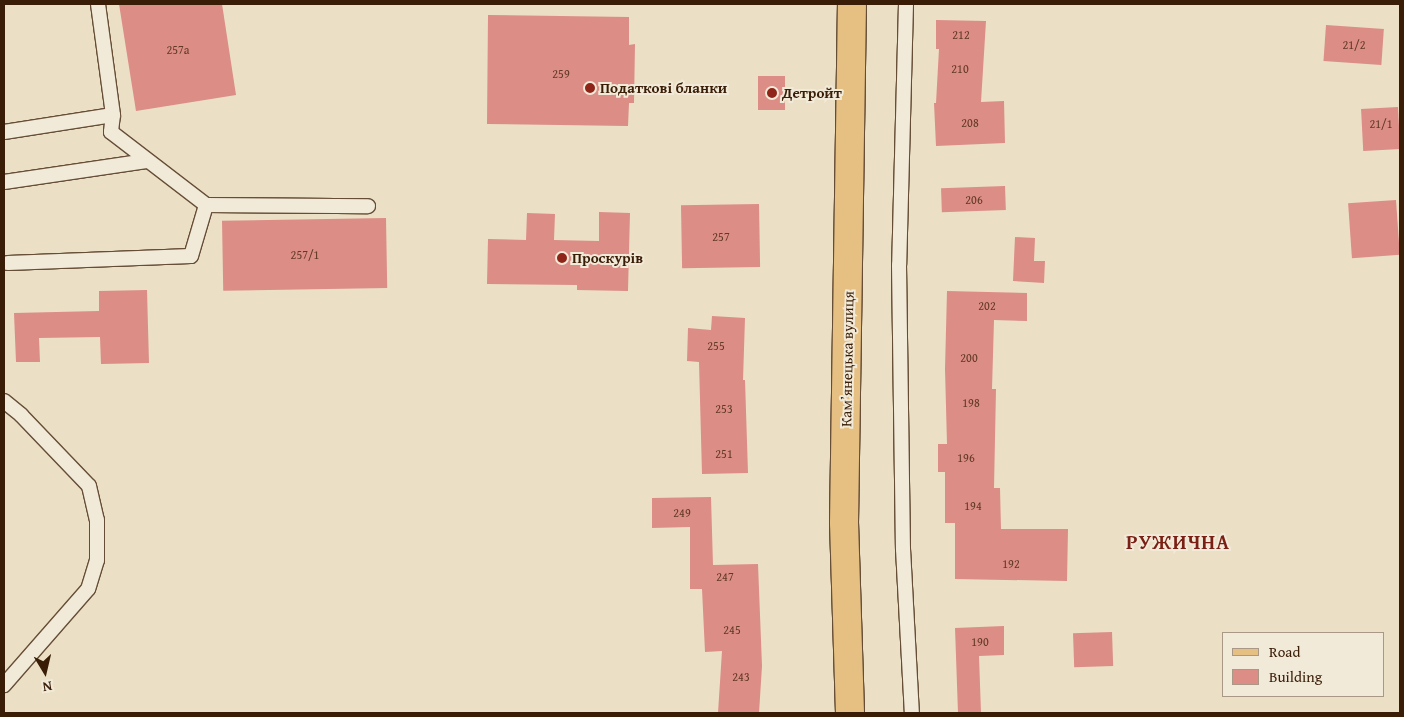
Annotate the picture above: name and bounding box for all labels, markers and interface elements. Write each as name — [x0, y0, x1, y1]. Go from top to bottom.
house number: 212 — [952, 28, 970, 42]
house number: 21/2 — [1343, 38, 1365, 52]
house number: 257а — [166, 43, 190, 57]
house number: 210 — [951, 62, 969, 76]
house number: 259 — [552, 67, 570, 81]
place label: Податкові бланки — [600, 79, 727, 97]
marker: Податкові бланки — [584, 82, 596, 94]
place label: Детройт — [782, 84, 842, 102]
marker: Детройт — [766, 87, 778, 99]
house number: 208 — [961, 116, 979, 130]
house number: 21/1 — [1370, 117, 1392, 131]
house number: 206 — [965, 193, 983, 207]
house number: 257 — [712, 230, 730, 244]
house number: 257/1 — [291, 248, 319, 262]
place label: Проскурів — [572, 249, 643, 267]
marker: Проскурів — [556, 252, 568, 264]
street label: Камʼянецька вулиця — [837, 291, 857, 427]
house number: 202 — [978, 299, 996, 313]
house number: 255 — [707, 339, 725, 353]
house number: 200 — [960, 351, 978, 365]
house number: 198 — [962, 396, 980, 410]
house number: 253 — [715, 402, 733, 416]
house number: 251 — [715, 447, 733, 461]
house number: 196 — [957, 451, 975, 465]
house number: 194 — [964, 499, 982, 513]
house number: 249 — [673, 506, 691, 520]
district label: РУЖИЧНА — [1125, 529, 1231, 553]
house number: 192 — [1002, 557, 1020, 571]
house number: 247 — [716, 570, 734, 584]
house number: 245 — [723, 623, 741, 637]
legend — [1222, 632, 1384, 697]
house number: 190 — [971, 635, 989, 649]
text: Road — [1269, 641, 1300, 662]
north arrow — [20, 647, 70, 697]
text: Building — [1269, 666, 1322, 687]
house number: 243 — [732, 670, 750, 684]
text: N — [41, 676, 54, 697]

